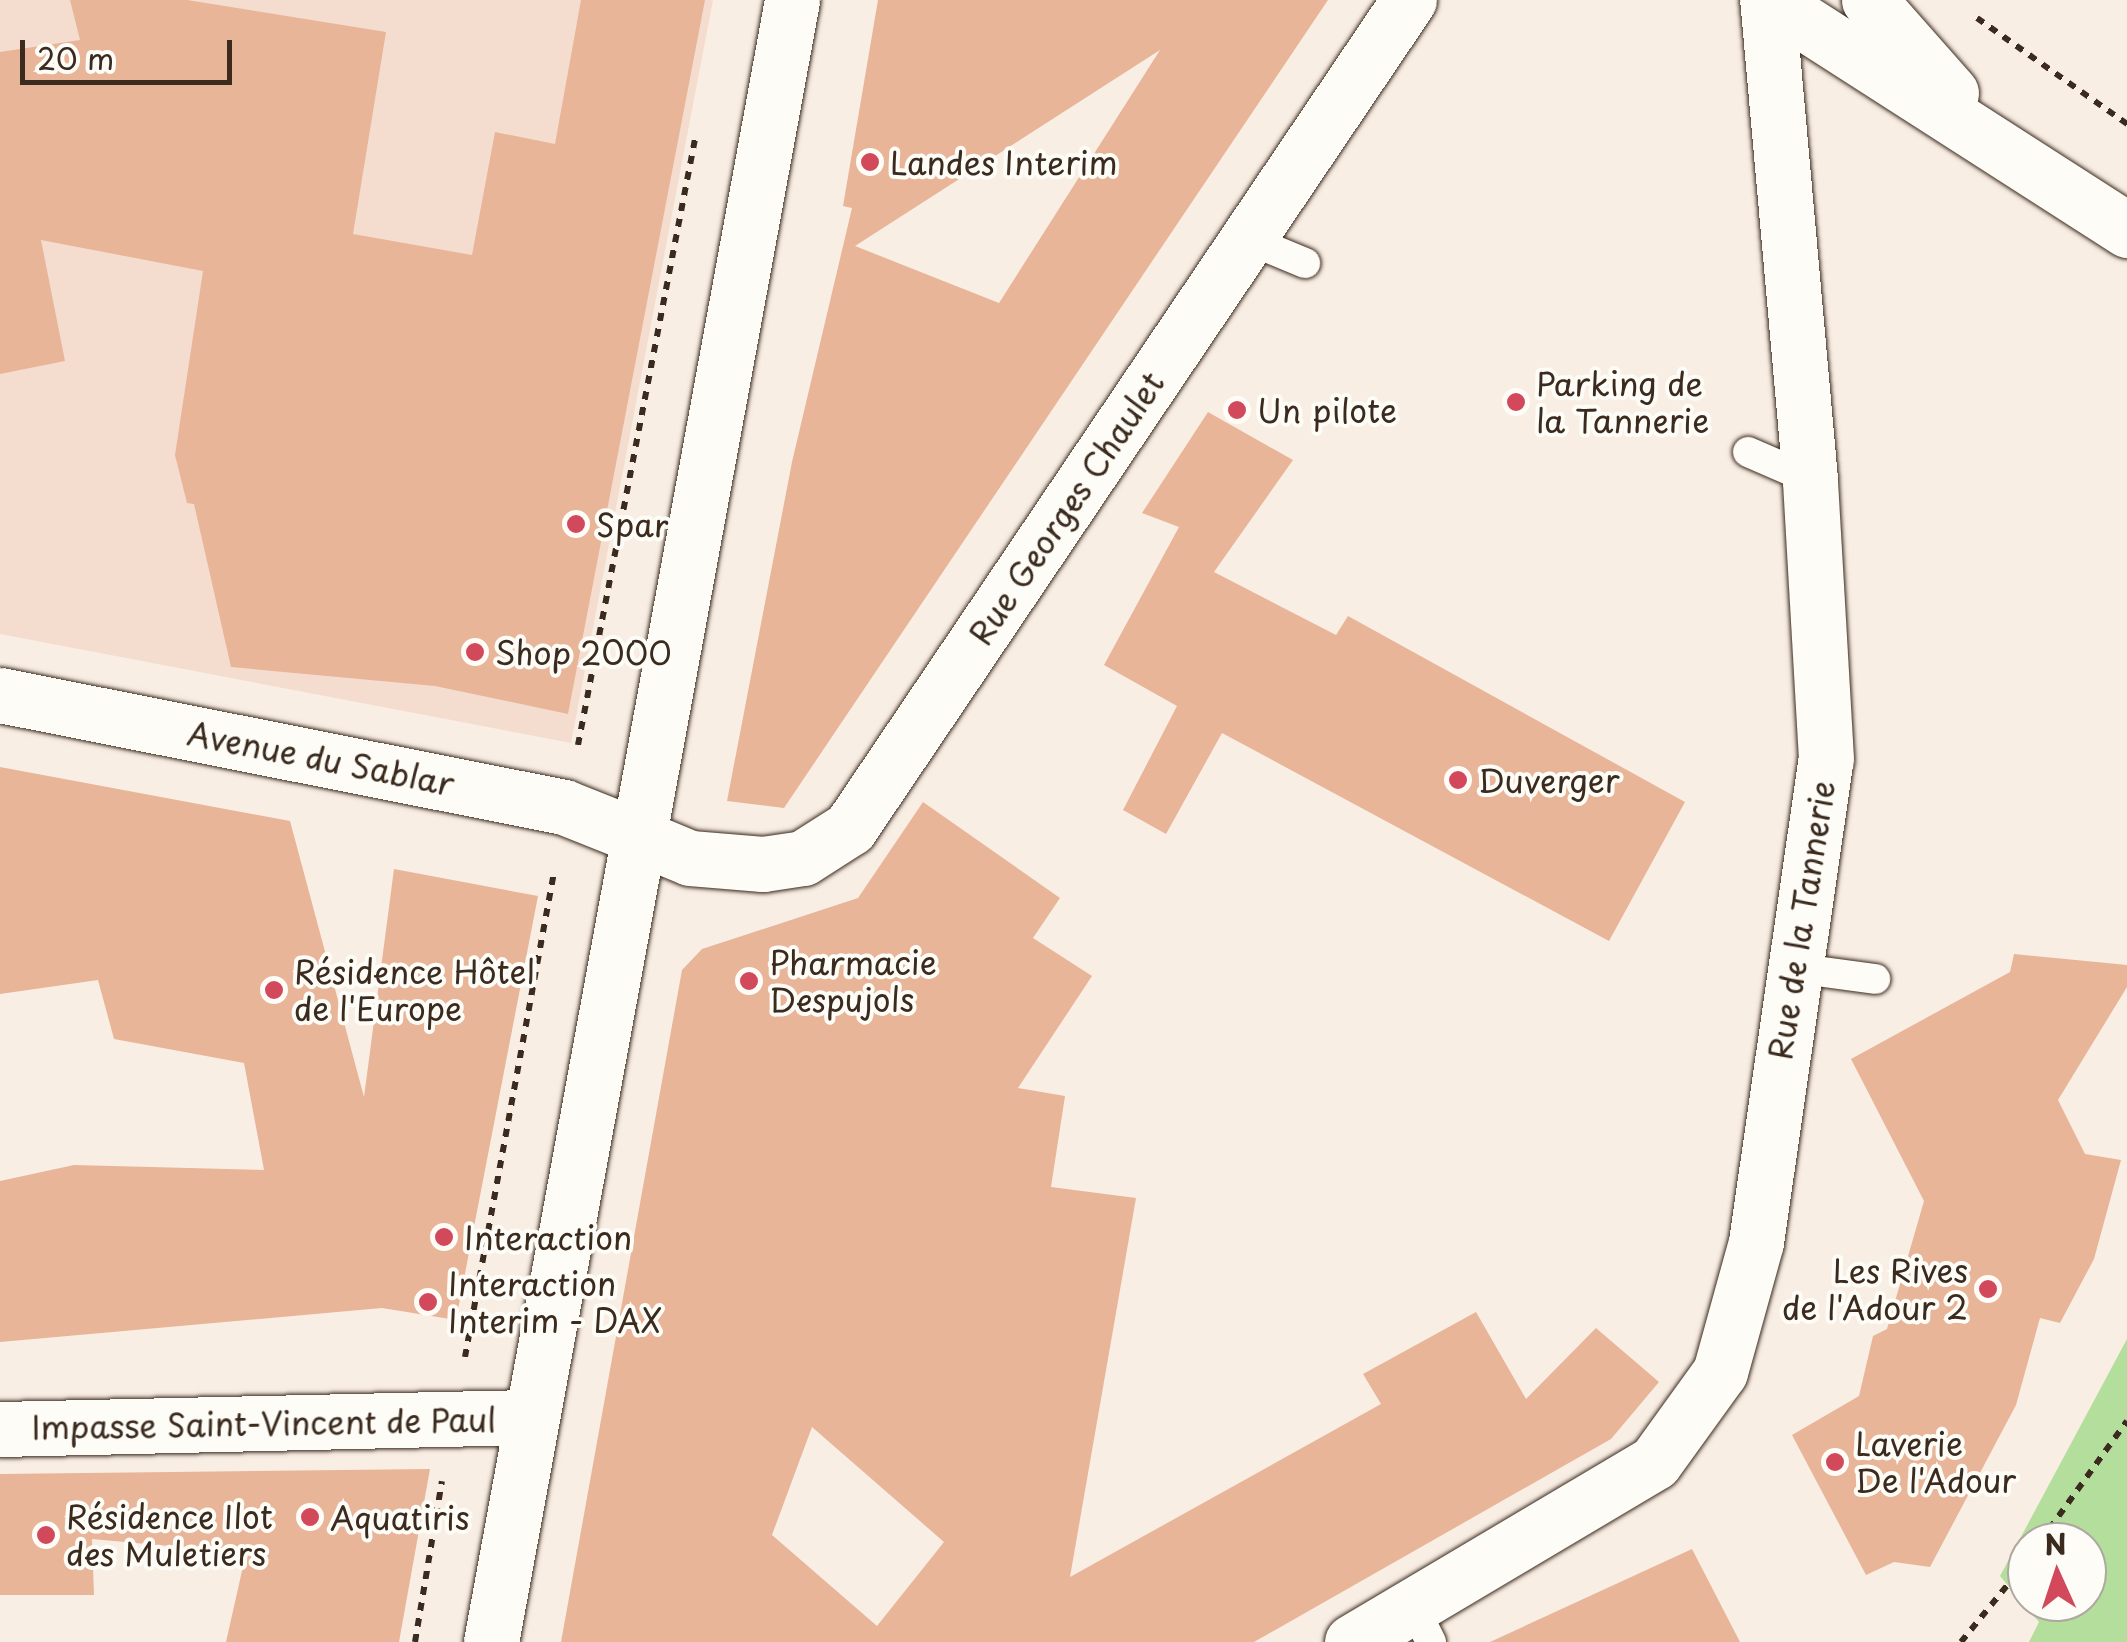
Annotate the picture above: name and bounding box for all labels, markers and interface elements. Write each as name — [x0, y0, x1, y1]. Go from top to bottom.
scale bar — [25, 20, 238, 82]
text: 20 m — [37, 35, 114, 80]
place label: Landes Interim — [890, 143, 1117, 181]
marker: Landes Interim — [859, 151, 881, 173]
street label: Rue Georges Chaulet — [959, 362, 1173, 654]
place label: Parking de la Tannerie — [1536, 365, 1709, 440]
place label: Un pilote — [1257, 391, 1397, 429]
marker: Parking de la Tannerie — [1505, 391, 1527, 413]
marker: Un pilote — [1226, 399, 1248, 421]
place label: Spar — [596, 505, 668, 543]
marker: Spar — [565, 513, 587, 535]
place label: Shop 2000 — [495, 633, 675, 671]
marker: Shop 2000 — [464, 641, 486, 663]
street label: Avenue du Sablar — [186, 714, 456, 802]
place label: Duverger — [1478, 761, 1620, 799]
marker: Duverger — [1447, 769, 1469, 791]
street label: Rue de la Tannerie — [1759, 775, 1843, 1065]
place label: Pharmacie Despujols — [769, 944, 937, 1019]
place label: Résidence Hôtel de l'Europe — [294, 953, 535, 1028]
marker: Pharmacie Despujols — [738, 970, 760, 992]
marker: Résidence Hôtel de l'Europe — [263, 979, 285, 1001]
place label: Interaction — [464, 1218, 632, 1256]
marker: Interaction — [433, 1226, 455, 1248]
place label: Les Rives de l'Adour 2 — [1781, 1252, 1968, 1327]
place label: Interaction Interim - DAX — [448, 1265, 664, 1340]
marker: Les Rives de l'Adour 2 — [1977, 1278, 1999, 1300]
marker: Interaction Interim - DAX — [417, 1291, 439, 1313]
street label: Impasse Saint-Vincent de Paul — [31, 1400, 497, 1446]
place label: Laverie De l'Adour — [1855, 1425, 2016, 1500]
marker: Laverie De l'Adour — [1824, 1451, 1846, 1473]
place label: Résidence Ilot des Muletiers — [66, 1498, 274, 1573]
place label: Aquatiris — [330, 1498, 470, 1536]
marker: Aquatiris — [299, 1506, 321, 1528]
text: N — [2043, 1521, 2068, 1566]
north arrow — [2007, 1522, 2107, 1622]
marker: Résidence Ilot des Muletiers — [35, 1524, 57, 1546]

